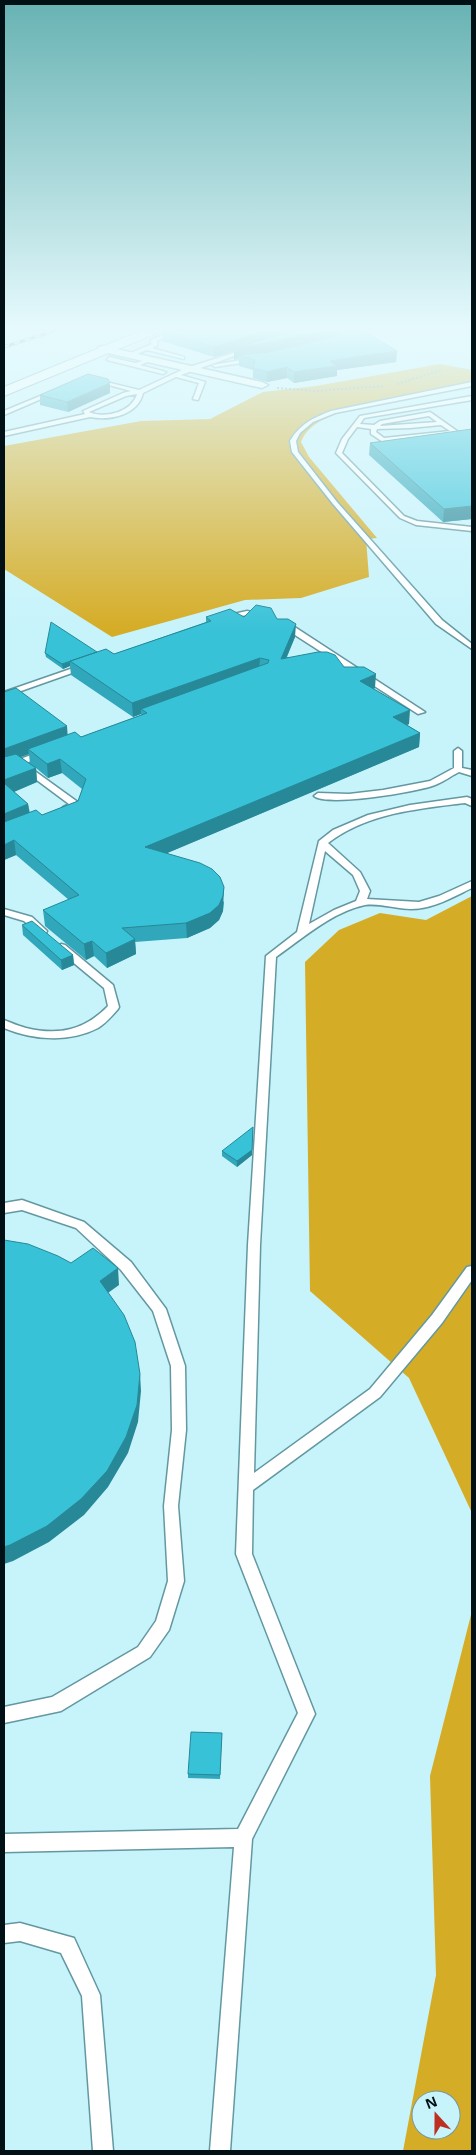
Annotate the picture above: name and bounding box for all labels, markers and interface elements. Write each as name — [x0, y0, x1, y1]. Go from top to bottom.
north arrow — [411, 2090, 461, 2140]
text: N — [422, 2091, 440, 2113]

